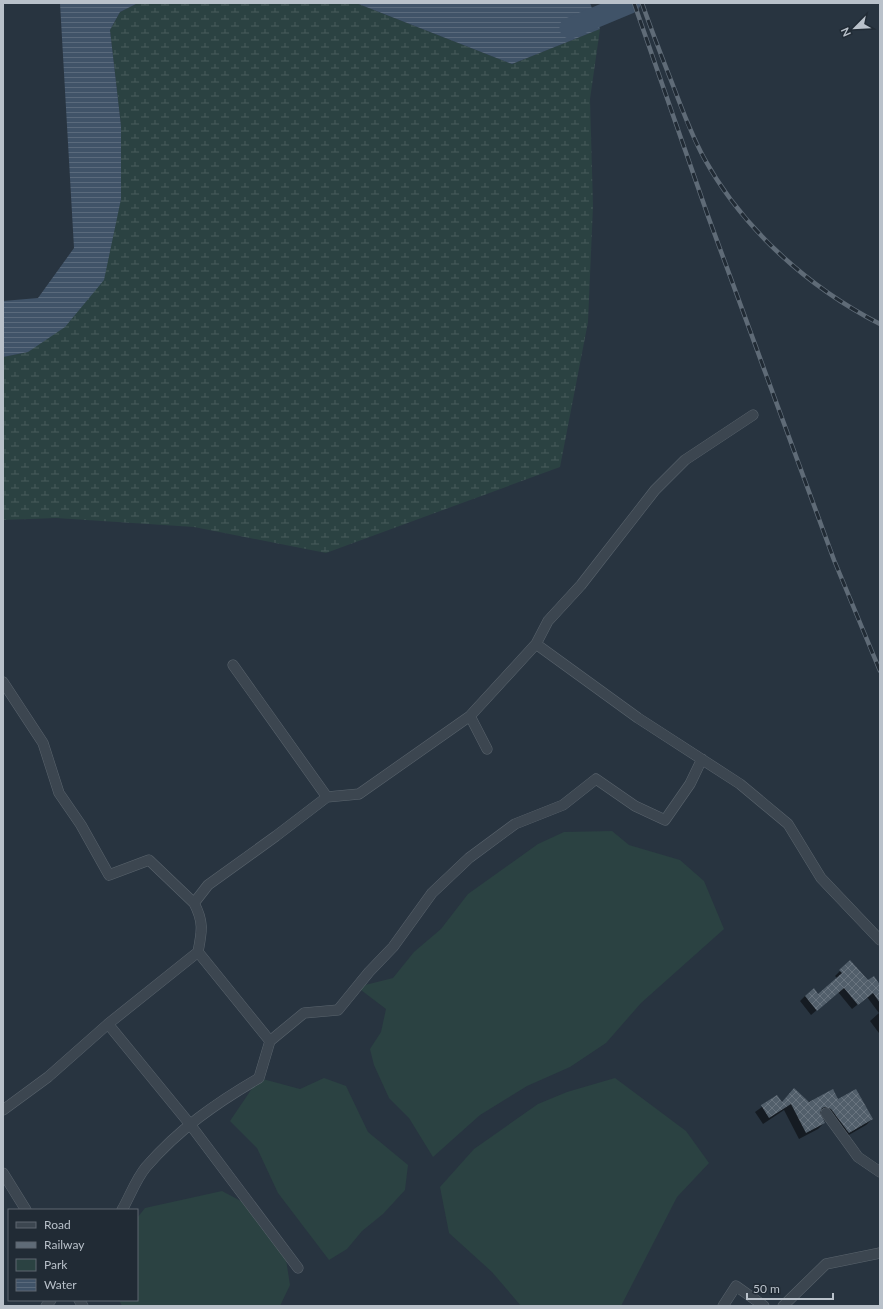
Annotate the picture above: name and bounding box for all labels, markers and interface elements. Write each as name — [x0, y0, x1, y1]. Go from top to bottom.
north arrow — [835, 8, 875, 48]
text: N — [838, 26, 853, 39]
legend — [8, 1209, 138, 1301]
text: Road — [44, 1217, 71, 1232]
text: Railway — [44, 1237, 85, 1252]
text: Park — [44, 1257, 68, 1272]
scale bar — [747, 1275, 833, 1301]
text: Water — [44, 1277, 77, 1292]
text: 50 m — [753, 1281, 780, 1296]

